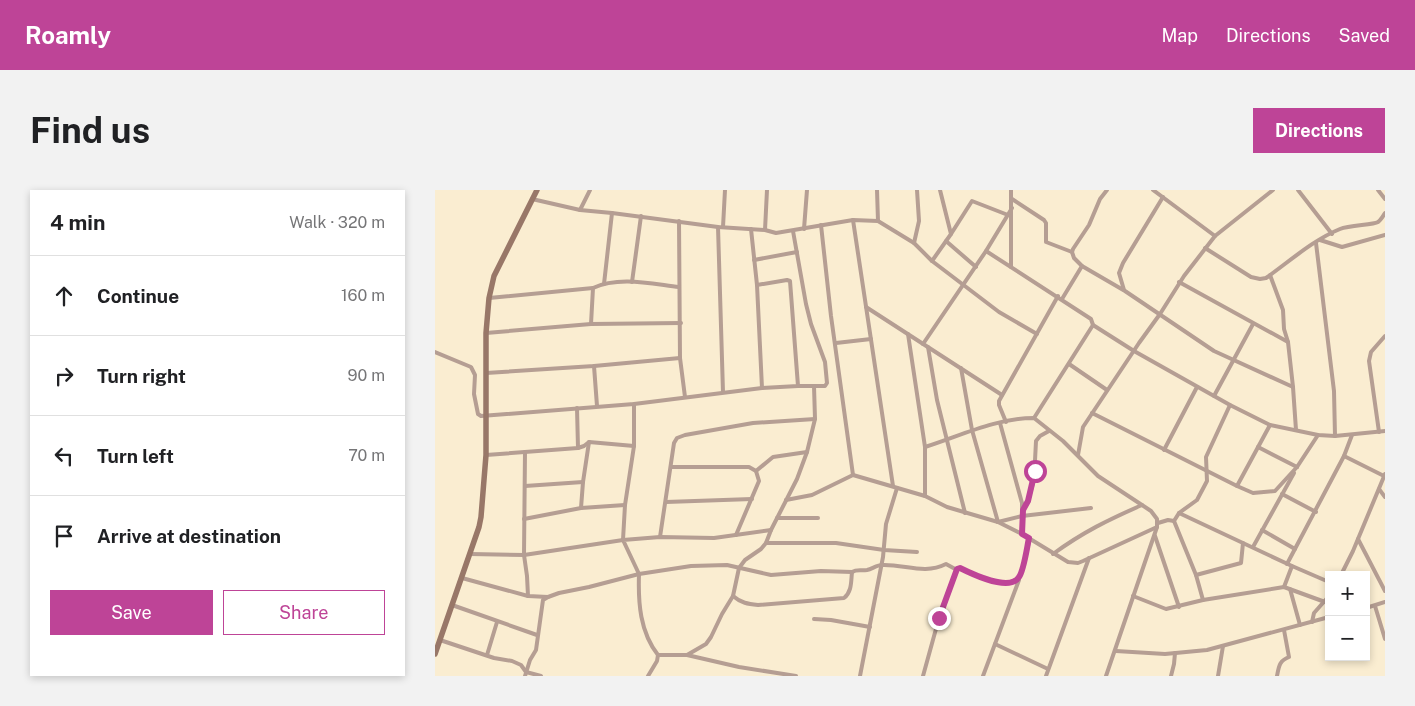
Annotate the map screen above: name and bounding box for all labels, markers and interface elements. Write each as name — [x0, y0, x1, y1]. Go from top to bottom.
text: Roamly — [25, 21, 111, 49]
text: Map — [1161, 25, 1198, 46]
text: Directions — [1226, 25, 1311, 46]
text: Saved — [1339, 25, 1390, 46]
button: Directions — [1253, 108, 1385, 153]
text: Find us — [30, 110, 150, 151]
text: 4 min — [50, 210, 105, 235]
text: Walk · 320 m — [289, 213, 385, 232]
icon: ahead — [50, 282, 78, 310]
text: Continue — [97, 285, 179, 307]
text: 160 m — [341, 286, 385, 305]
icon: right — [50, 362, 78, 390]
text: Turn right — [97, 365, 186, 387]
text: 90 m — [348, 366, 385, 385]
icon: left — [50, 442, 78, 470]
text: Turn left — [97, 445, 174, 467]
text: 70 m — [348, 446, 385, 465]
route start — [1024, 460, 1047, 483]
icon: arrive — [50, 522, 78, 550]
text: Arrive at destination — [97, 525, 281, 547]
map controls — [1325, 571, 1370, 661]
button: + — [1325, 571, 1370, 616]
button: Save — [50, 590, 213, 635]
button: Share — [223, 590, 385, 635]
route end — [928, 607, 951, 630]
button: − — [1325, 616, 1370, 661]

